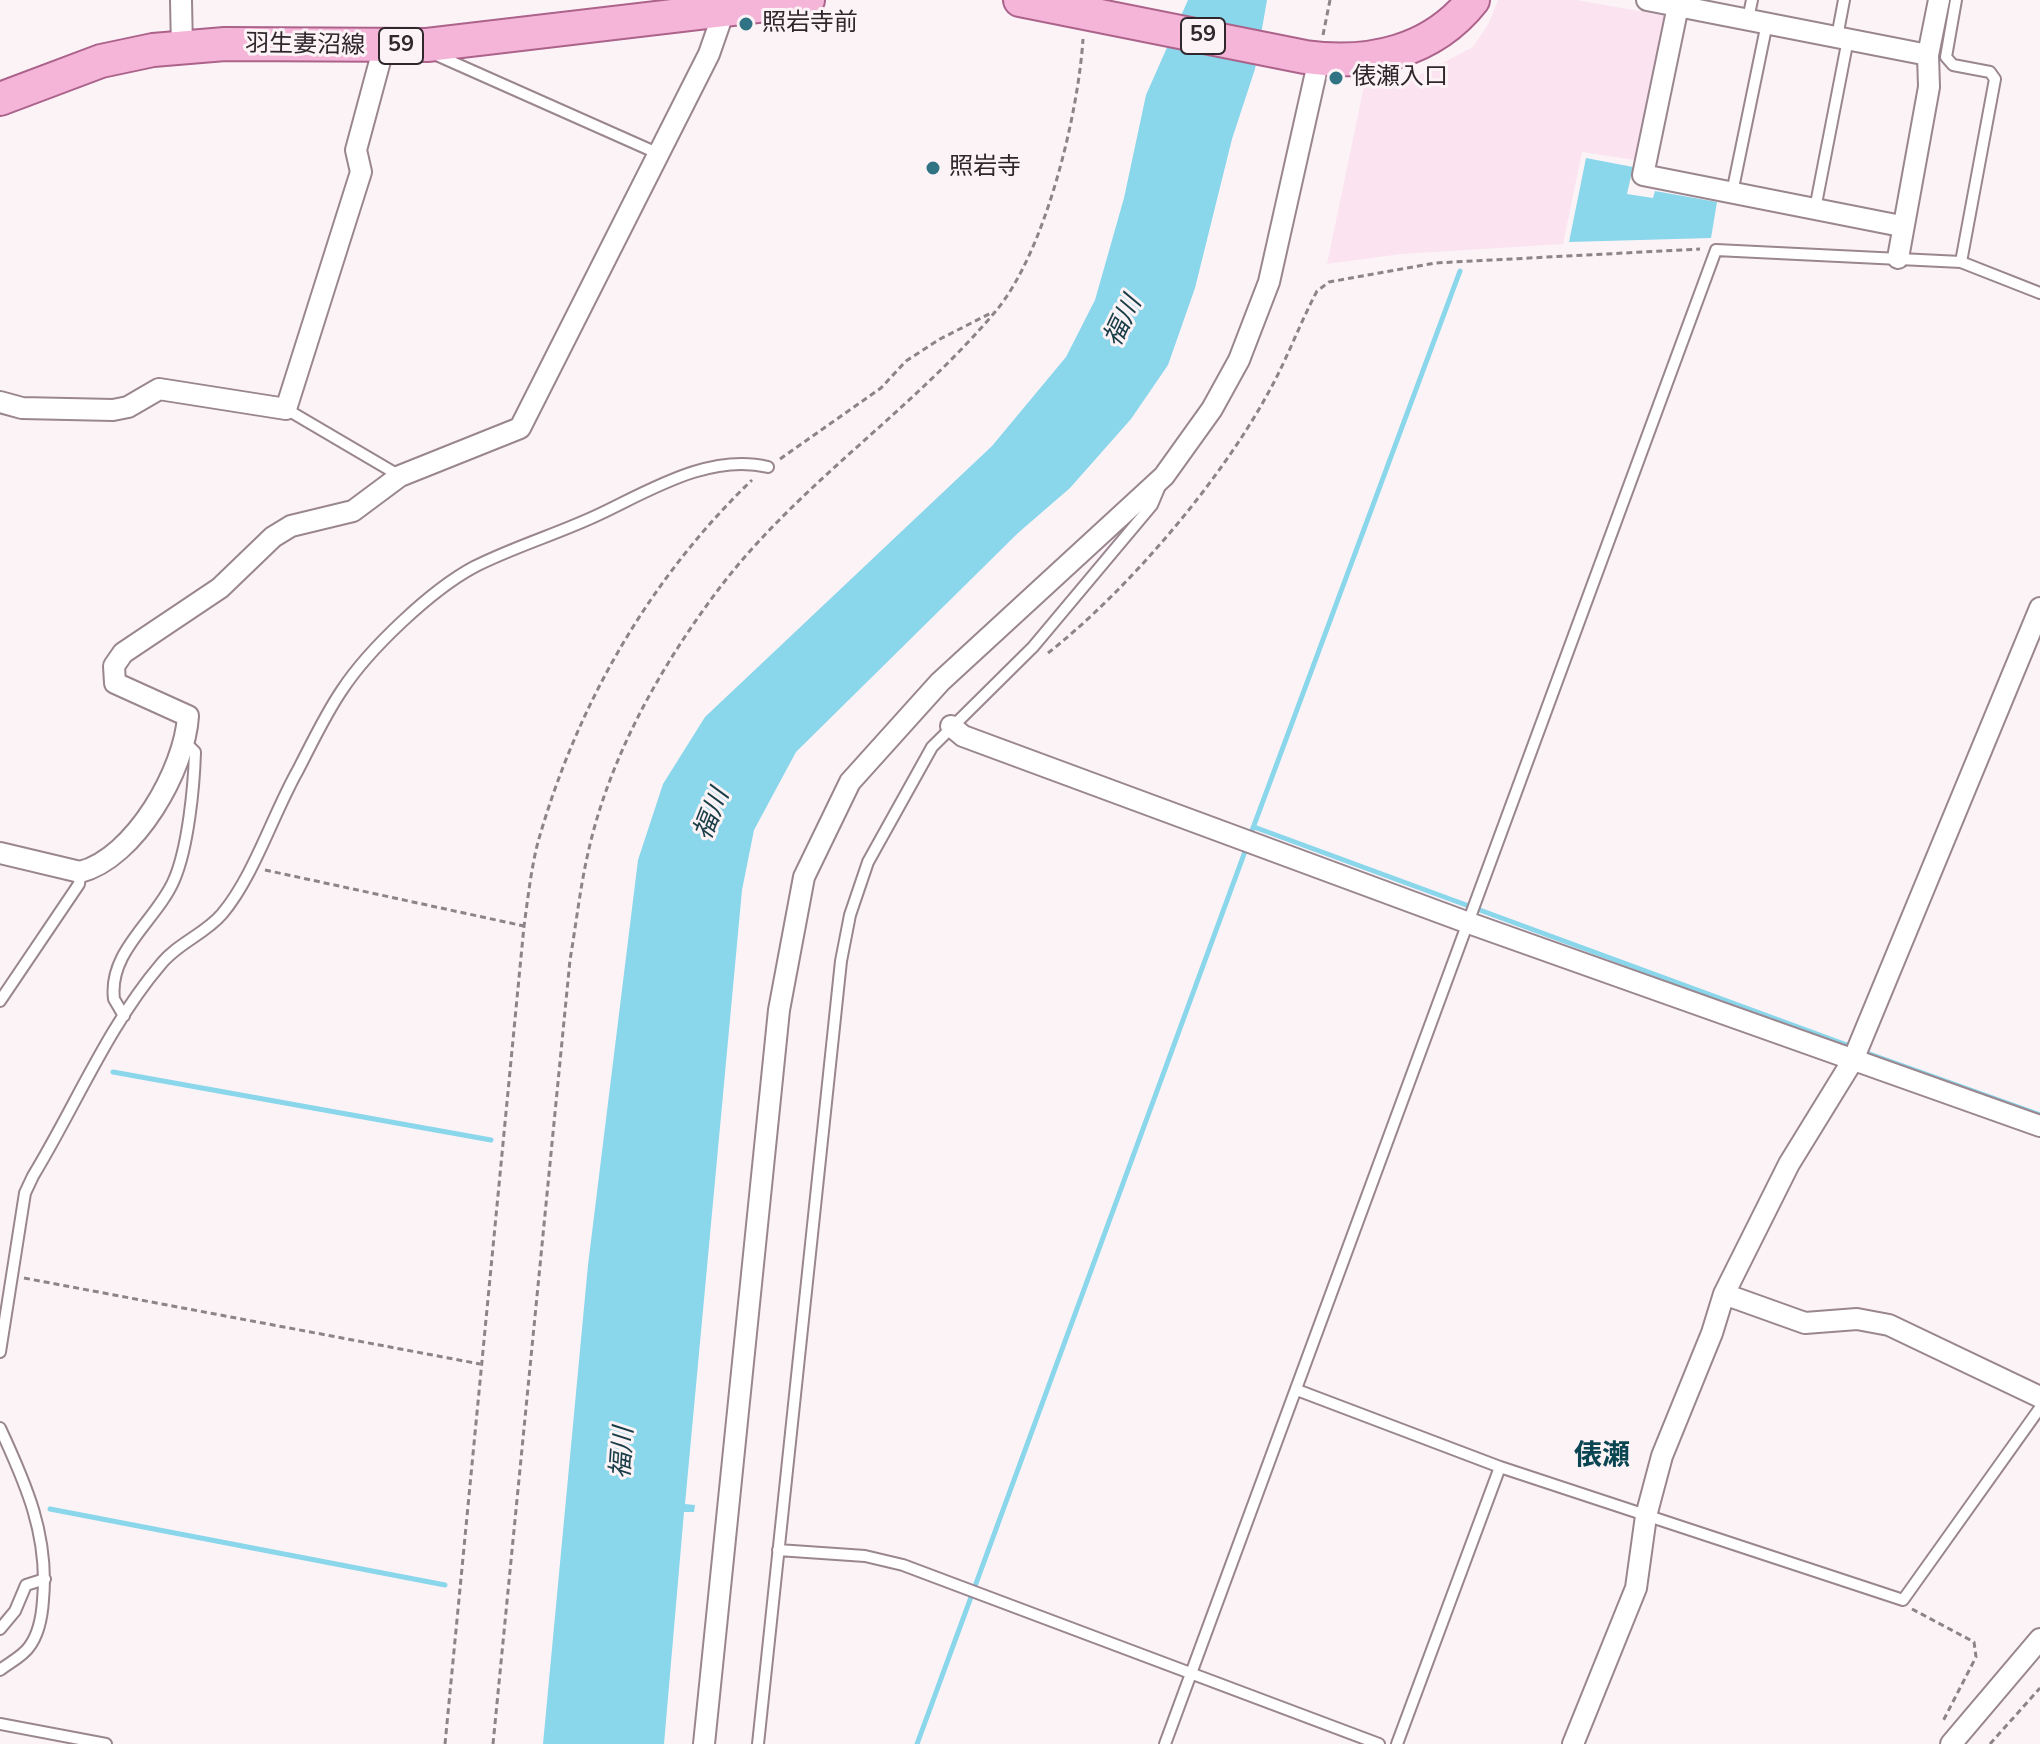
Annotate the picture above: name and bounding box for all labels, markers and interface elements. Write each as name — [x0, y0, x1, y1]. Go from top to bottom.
place label: 照岩寺前 — [762, 10, 858, 38]
marker: 照岩寺前 — [737, 15, 755, 33]
road number: 59 — [1181, 18, 1225, 54]
road number: 59 — [379, 28, 423, 64]
street label: 羽生妻沼線 — [245, 31, 365, 61]
place label: 俵瀬入口 — [1352, 64, 1448, 92]
marker: 俵瀬入口 — [1327, 69, 1345, 87]
place label: 照岩寺 — [949, 154, 1021, 182]
marker: 照岩寺 — [924, 159, 942, 177]
water label: 福川 — [1099, 292, 1149, 352]
water label: 福川 — [689, 785, 737, 845]
water label: 福川 — [607, 1426, 641, 1480]
district label: 俵瀬 — [1574, 1440, 1630, 1474]

